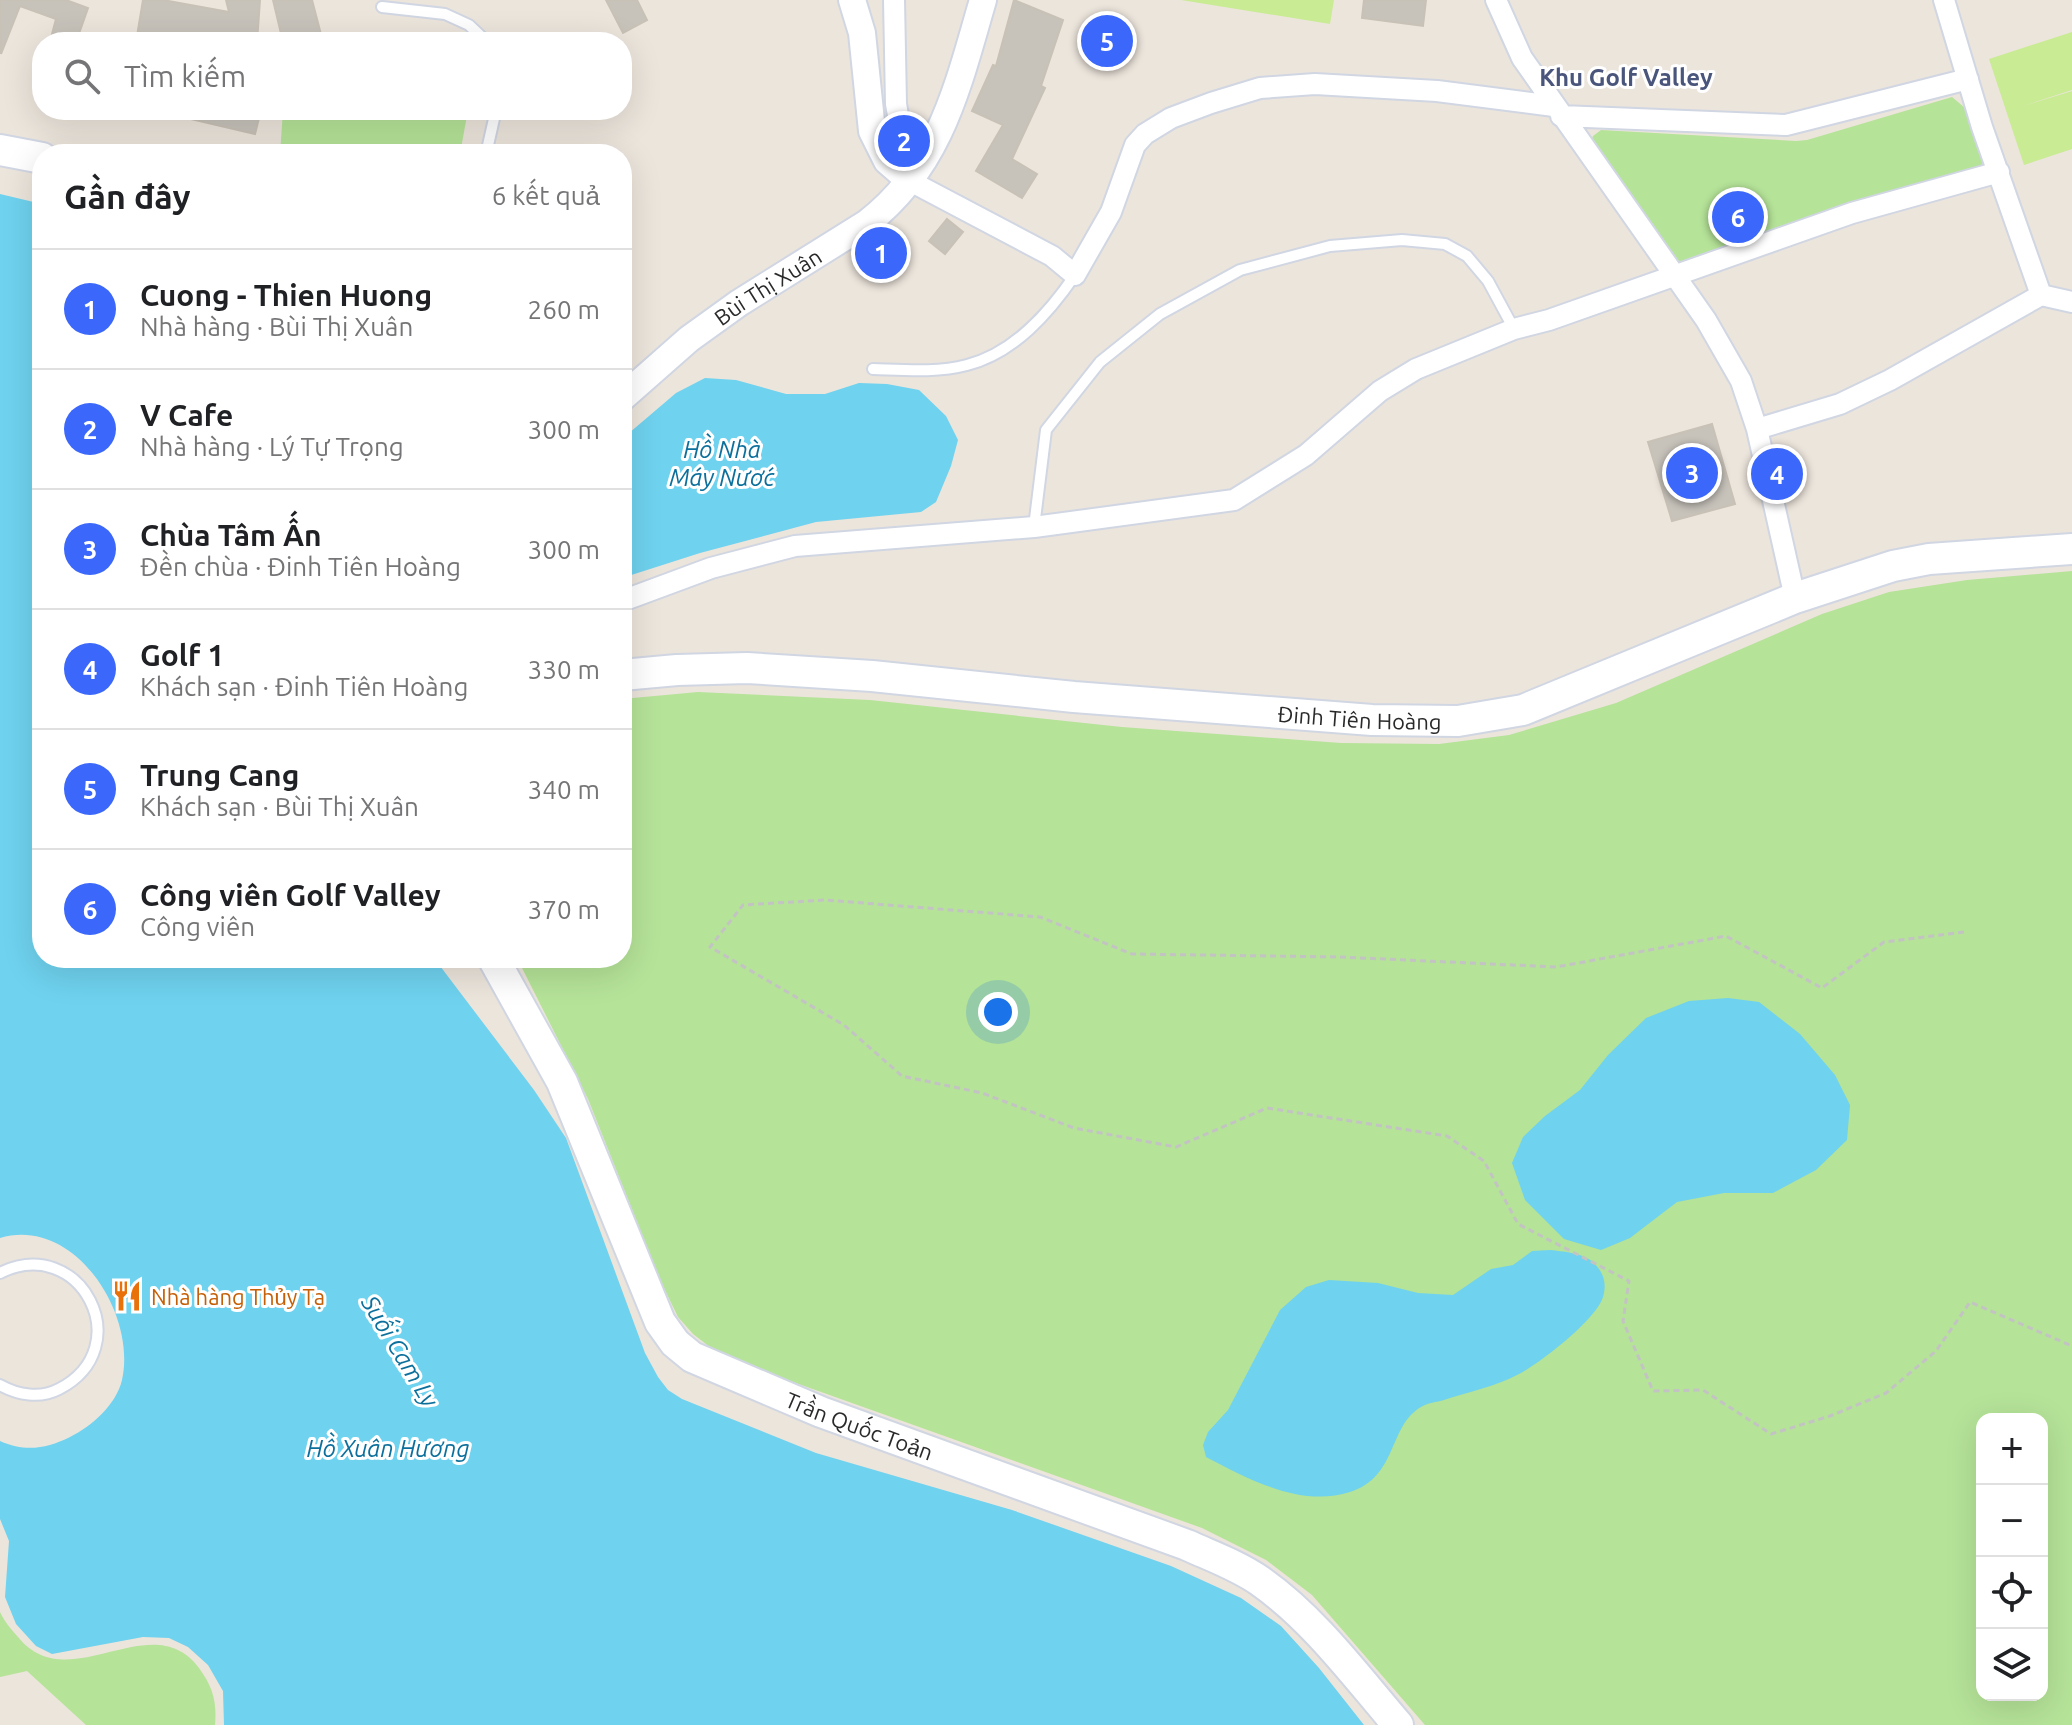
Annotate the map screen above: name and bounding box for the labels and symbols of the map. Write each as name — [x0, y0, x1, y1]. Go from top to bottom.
pin: 5 — [1081, 11, 1133, 71]
district label: Khu Golf Valley — [1539, 64, 1713, 91]
pin: 2 — [878, 111, 930, 171]
pin: 6 — [1712, 187, 1764, 247]
pin: 1 — [855, 223, 907, 283]
street label: Bùi Thị Xuân — [709, 242, 825, 329]
water label: Hồ Nhà Máy Nước — [669, 432, 776, 491]
pin: 3 — [1666, 443, 1718, 503]
pin: 4 — [1751, 444, 1803, 504]
street label: Đinh Tiên Hoàng — [1277, 700, 1442, 733]
your location — [978, 992, 1018, 1032]
restaurant icon: Nhà hàng Thủy Tạ — [110, 1279, 144, 1313]
place label: Nhà hàng Thủy Tạ — [151, 1284, 325, 1309]
water label: Suối Cam Ly — [356, 1288, 447, 1412]
street label: Trần Quốc Toản — [782, 1386, 937, 1464]
water label: Hồ Xuân Hương — [307, 1431, 469, 1462]

